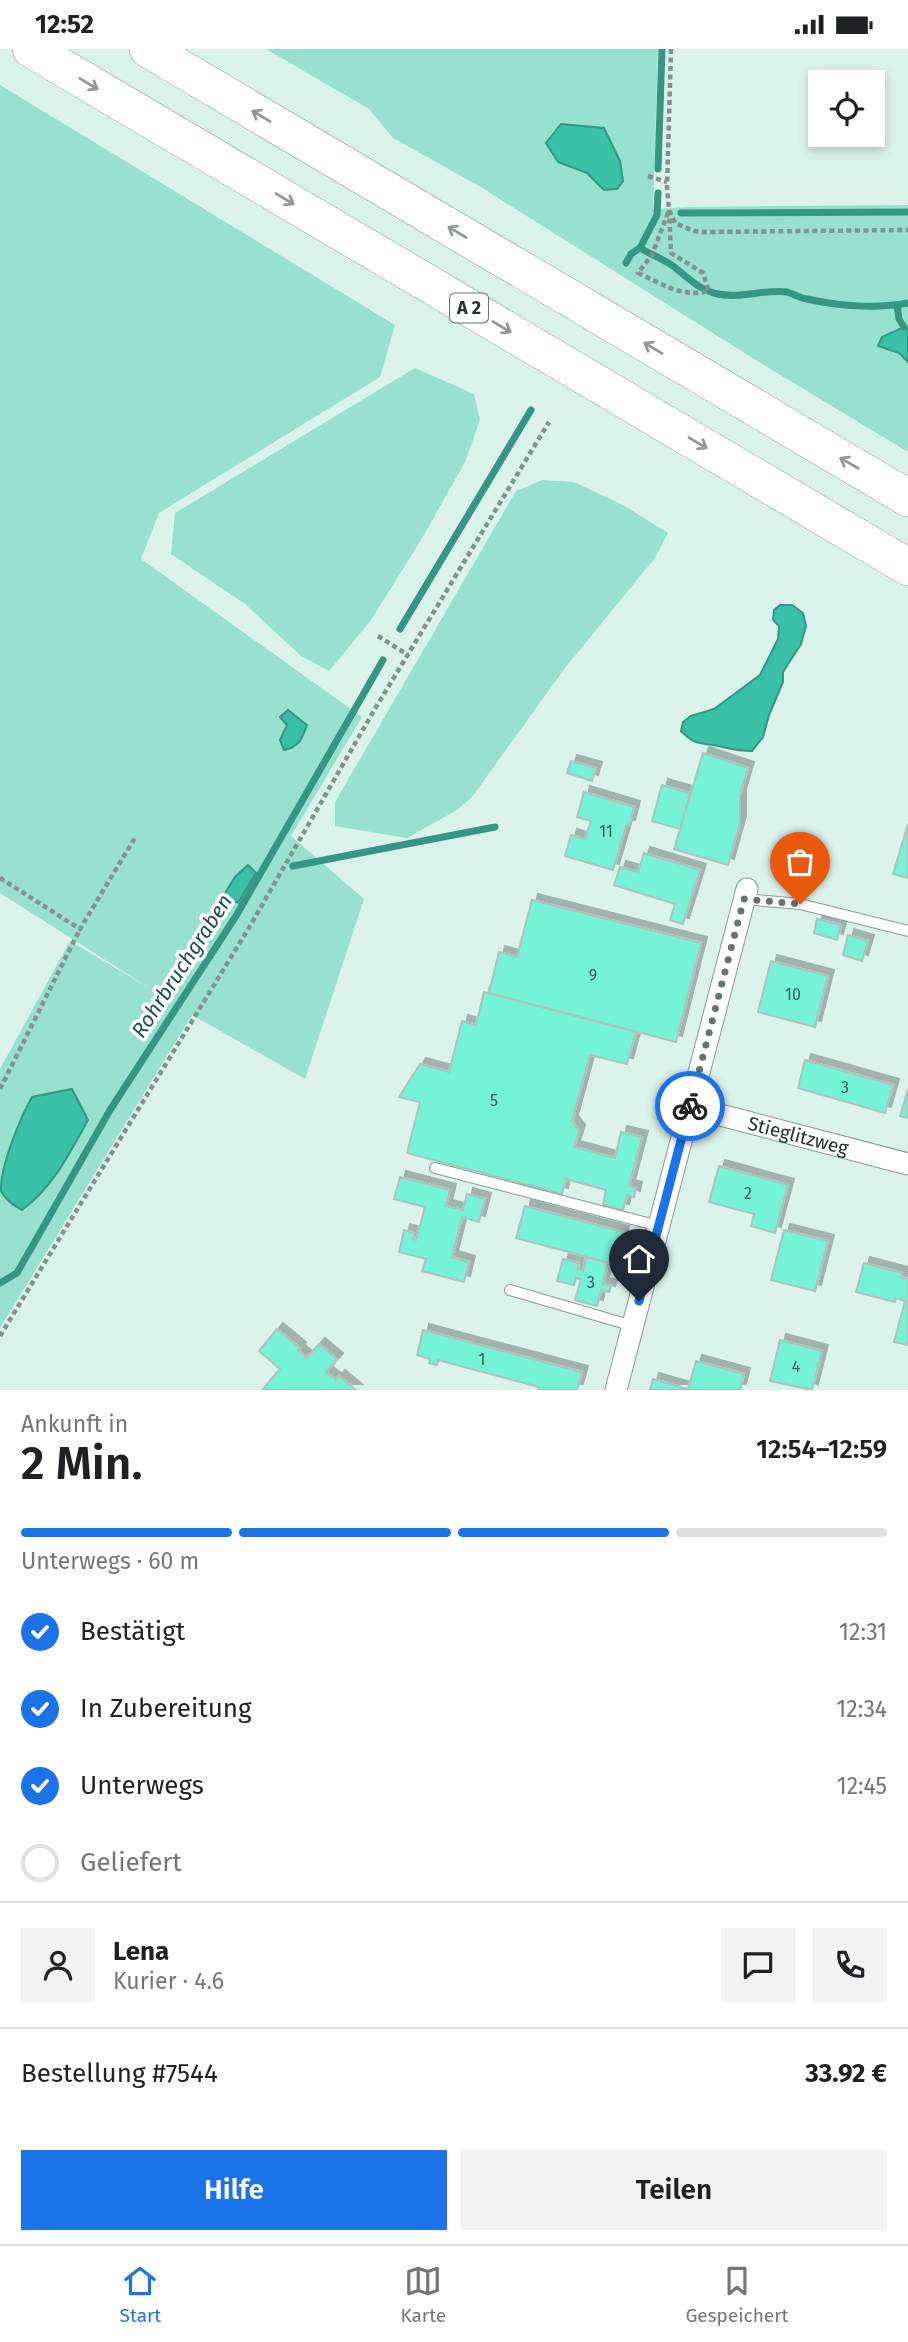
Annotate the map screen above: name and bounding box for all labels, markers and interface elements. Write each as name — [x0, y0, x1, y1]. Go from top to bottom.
text: 12:52 — [35, 9, 94, 40]
map controls — [808, 70, 885, 147]
button: locate — [808, 70, 885, 147]
one-way arrow — [79, 77, 99, 91]
one-way arrow — [252, 109, 272, 123]
one-way arrow — [275, 193, 295, 207]
one-way arrow — [448, 225, 468, 239]
road number: A 2 — [450, 293, 488, 323]
one-way arrow — [492, 321, 512, 335]
one-way arrow — [644, 340, 664, 354]
one-way arrow — [688, 436, 708, 450]
one-way arrow — [840, 456, 860, 470]
house number: 11 — [599, 822, 613, 841]
pin — [770, 832, 830, 904]
icon: bag — [781, 843, 819, 881]
water label: Rohrbruchgraben — [126, 889, 238, 1043]
house number: 9 — [589, 966, 597, 985]
house number: 10 — [785, 985, 801, 1004]
courier — [655, 1071, 725, 1141]
house number: 3 — [841, 1078, 849, 1097]
icon: bike — [671, 1087, 709, 1125]
house number: 5 — [490, 1091, 498, 1110]
street label: Stieglitzweg — [746, 1112, 851, 1160]
house number: 2 — [744, 1184, 752, 1203]
pin — [609, 1229, 669, 1301]
icon: home — [620, 1240, 658, 1278]
house number: 3 — [587, 1273, 595, 1292]
house number: 1 — [479, 1350, 485, 1369]
house number: 4 — [792, 1357, 801, 1376]
text: Ankunft in — [21, 1410, 128, 1438]
text: 12:54–12:59 — [756, 1434, 887, 1465]
text: 2 Min. — [21, 1436, 143, 1491]
text: Unterwegs · 60 m — [21, 1547, 199, 1575]
icon: check — [21, 1613, 59, 1651]
text: Bestätigt — [80, 1616, 185, 1647]
text: 12:31 — [839, 1618, 887, 1646]
icon: check — [21, 1690, 59, 1728]
text: In Zubereitung — [80, 1693, 252, 1724]
text: 12:34 — [836, 1695, 887, 1723]
icon: check — [21, 1767, 59, 1805]
text: Unterwegs — [80, 1770, 204, 1801]
text: 12:45 — [837, 1772, 887, 1800]
text: Geliefert — [80, 1847, 182, 1878]
button: person — [21, 1928, 95, 2002]
button: chat — [721, 1928, 795, 2002]
button: phone — [813, 1928, 887, 2002]
text: Lena — [113, 1936, 169, 1967]
text: Kurier · 4.6 — [113, 1967, 224, 1995]
text: Bestellung #7544 — [21, 2058, 218, 2089]
text: 33.92 € — [805, 2058, 887, 2089]
button: Hilfe — [21, 2150, 447, 2230]
button: Teilen — [461, 2150, 887, 2230]
tab: Start — [120, 2262, 161, 2327]
tab: Karte — [400, 2262, 446, 2327]
tab: Gespeichert — [685, 2262, 788, 2327]

